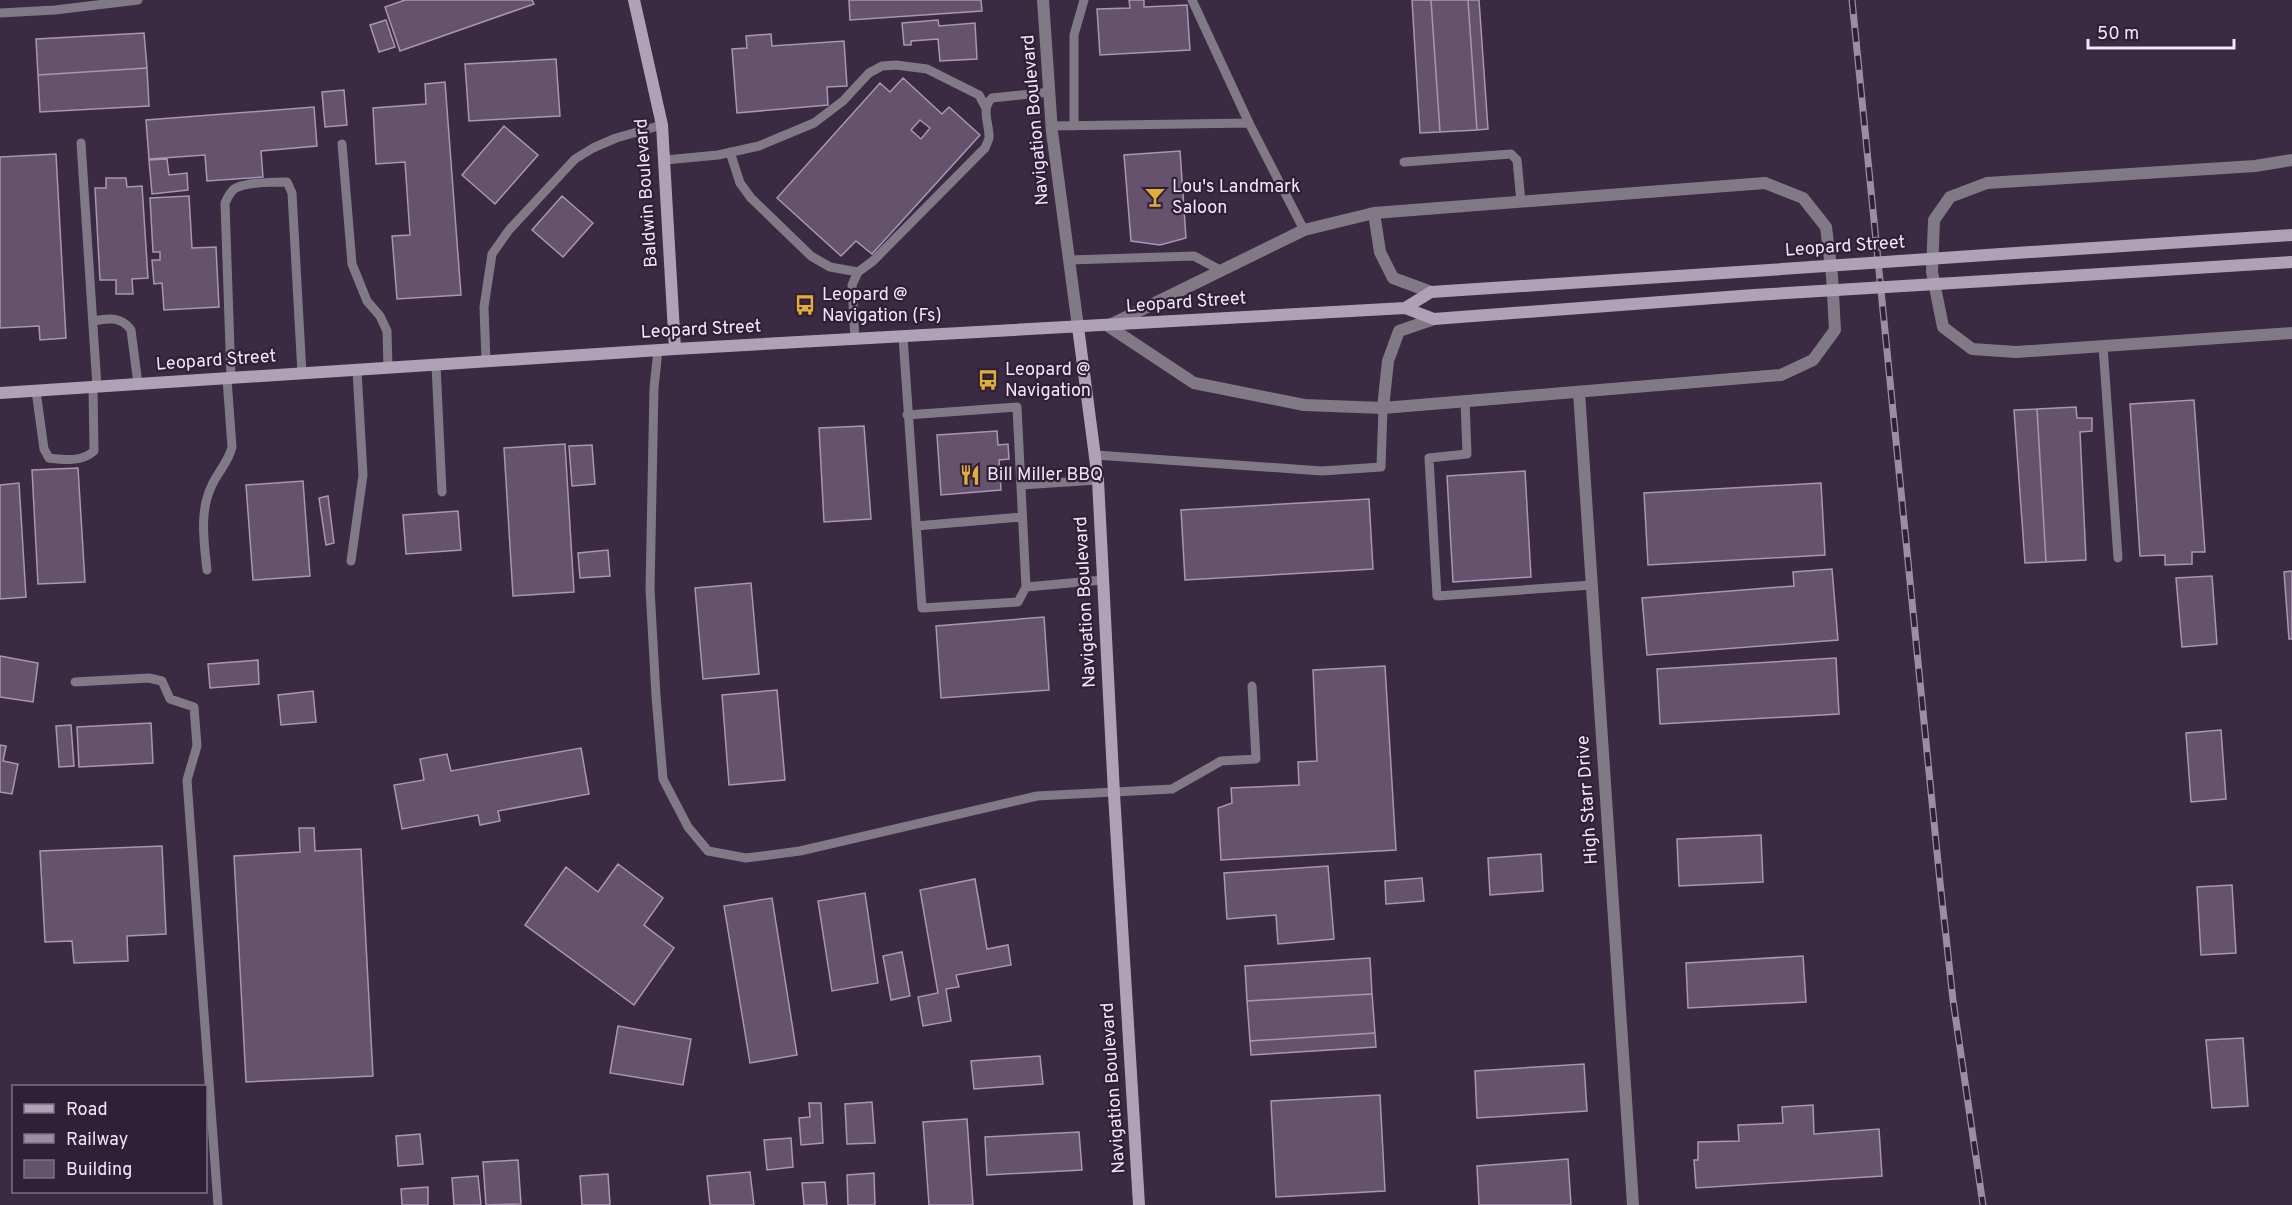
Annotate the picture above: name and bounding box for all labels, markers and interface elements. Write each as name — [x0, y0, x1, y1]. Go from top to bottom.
scale bar — [2088, 12, 2234, 50]
text: 50 m — [2097, 23, 2139, 46]
street label: Navigation Boulevard — [1017, 34, 1055, 206]
street label: Baldwin Boulevard — [630, 118, 664, 268]
place label: Lou's Landmark Saloon — [1172, 176, 1301, 220]
bar icon: Lou's Landmark Saloon — [1143, 185, 1167, 209]
street label: Leopard Street — [1784, 231, 1906, 263]
place label: Leopard @ Navigation (Fs) — [822, 284, 942, 328]
street label: Leopard Street — [1125, 287, 1247, 319]
bus stop icon: Leopard @ Navigation (Fs) — [793, 293, 817, 317]
street label: Leopard Street — [640, 315, 762, 345]
street label: Leopard Street — [155, 345, 277, 377]
place label: Leopard @ Navigation — [1005, 359, 1091, 403]
bus stop icon: Leopard @ Navigation — [976, 368, 1000, 392]
restaurant icon: Bill Miller BBQ — [958, 463, 982, 487]
place label: Bill Miller BBQ — [987, 464, 1103, 487]
street label: Navigation Boulevard — [1070, 516, 1102, 688]
street label: High Starr Drive — [1572, 735, 1604, 865]
street label: Navigation Boulevard — [1097, 1002, 1131, 1174]
legend — [12, 1085, 207, 1193]
text: Road — [66, 1099, 108, 1122]
text: Railway — [66, 1129, 128, 1152]
text: Building — [66, 1159, 132, 1182]

